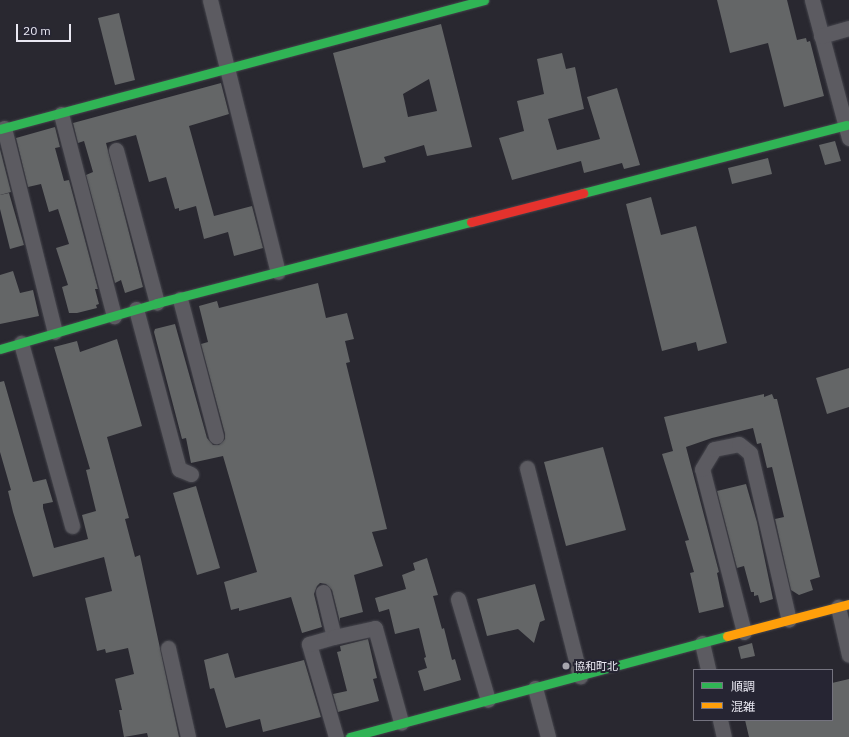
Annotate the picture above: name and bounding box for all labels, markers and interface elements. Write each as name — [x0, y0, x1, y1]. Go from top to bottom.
scale bar — [18, 16, 73, 42]
text: 20 m — [23, 23, 51, 38]
place label: 協和町北 — [574, 659, 618, 673]
marker: 協和町北 — [561, 661, 571, 671]
legend — [693, 669, 833, 721]
text: 順調 — [731, 679, 755, 694]
text: 混雑 — [731, 699, 755, 714]

